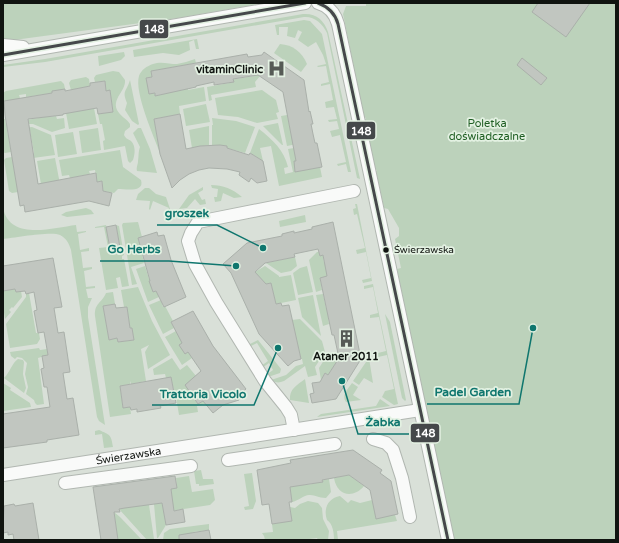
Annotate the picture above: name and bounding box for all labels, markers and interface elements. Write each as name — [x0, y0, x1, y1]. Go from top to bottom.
line badge: 148 — [139, 19, 169, 39]
text: 148 — [144, 23, 164, 36]
hospital icon: vitaminClinic — [266, 59, 286, 79]
place label: vitaminClinic — [196, 63, 263, 76]
park label: Poletka doświadczalne — [449, 117, 525, 143]
line badge: 148 — [346, 121, 376, 140]
text: 148 — [351, 125, 371, 138]
callout: groszek — [157, 201, 217, 225]
text: groszek — [165, 206, 210, 221]
callout: Go Herbs — [100, 237, 169, 261]
text: Go Herbs — [107, 242, 161, 256]
place label: Świerzawska — [394, 244, 454, 256]
marker: Świerzawska — [381, 245, 391, 255]
building icon: Ataner 2011 — [336, 328, 356, 348]
place label: Ataner 2011 — [313, 350, 379, 363]
callout: Padel Garden — [427, 380, 519, 404]
callout: Trattoria Vicolo — [152, 381, 254, 405]
text: Padel Garden — [435, 385, 511, 399]
text: Trattoria Vicolo — [159, 387, 246, 401]
callout: Żabka — [358, 410, 409, 434]
text: Żabka — [365, 415, 401, 429]
line badge: 148 — [410, 423, 440, 443]
text: 148 — [415, 427, 435, 440]
street label: Świerzawska — [95, 444, 162, 467]

